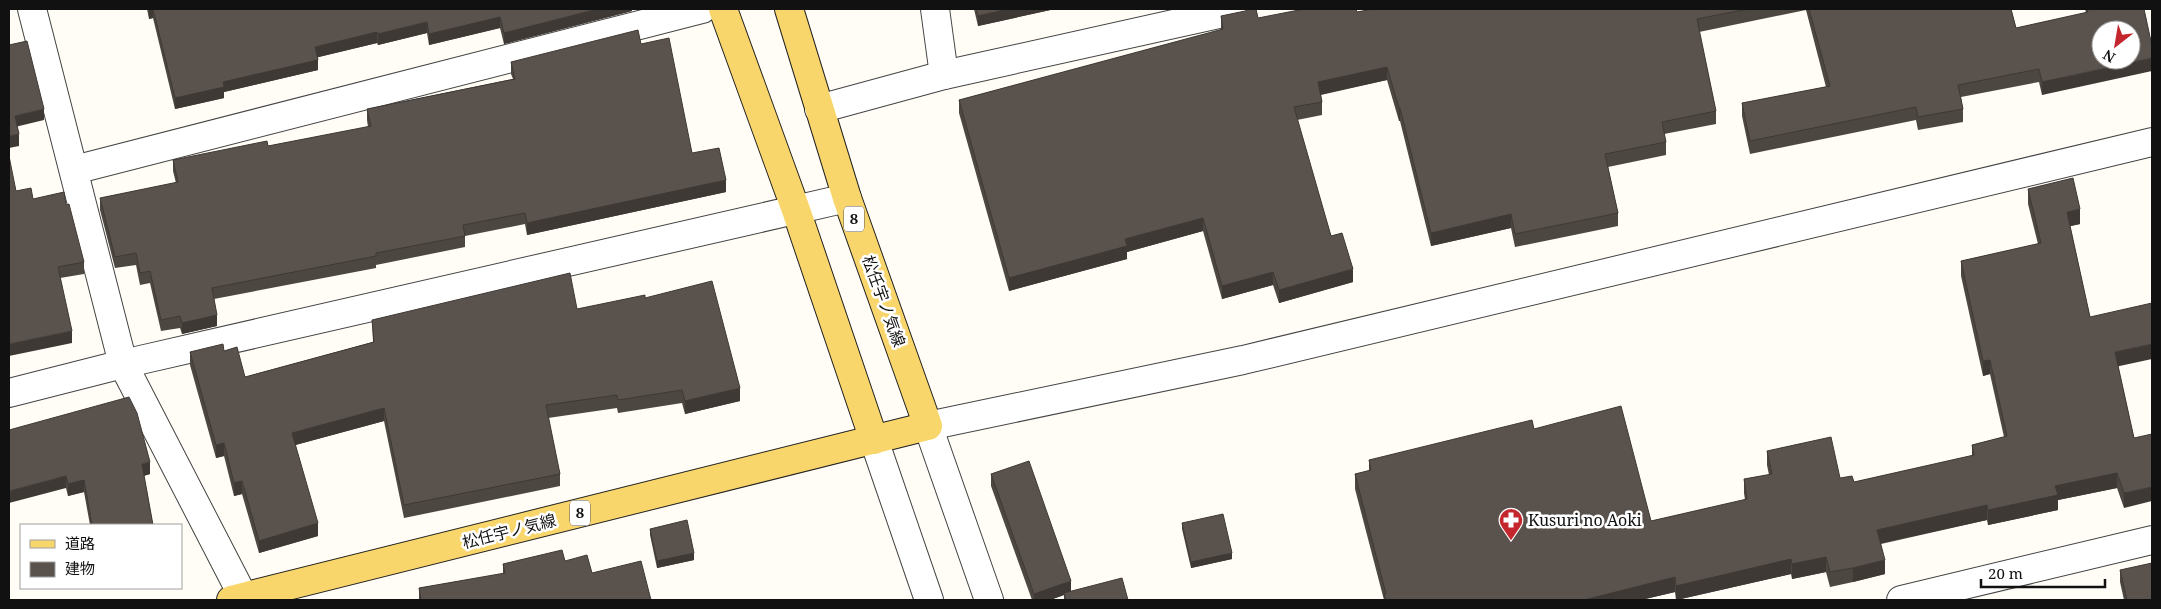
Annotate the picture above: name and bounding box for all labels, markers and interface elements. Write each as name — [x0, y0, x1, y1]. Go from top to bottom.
north arrow — [2091, 20, 2141, 70]
text: N — [2099, 46, 2119, 68]
road number: 8 — [844, 206, 864, 232]
street label: 松任宇ノ気線 — [857, 252, 911, 350]
road number: 8 — [570, 500, 590, 526]
pharmacy icon: Kusuri no Aoki — [1498, 507, 1524, 541]
street label: 松任宇ノ気線 — [460, 509, 558, 553]
place label: Kusuri no Aoki — [1528, 509, 1642, 531]
legend — [20, 524, 182, 589]
text: 道路 — [65, 533, 95, 553]
scale bar — [1981, 556, 2105, 588]
text: 建物 — [65, 558, 95, 578]
text: 20 m — [1988, 563, 2023, 583]

